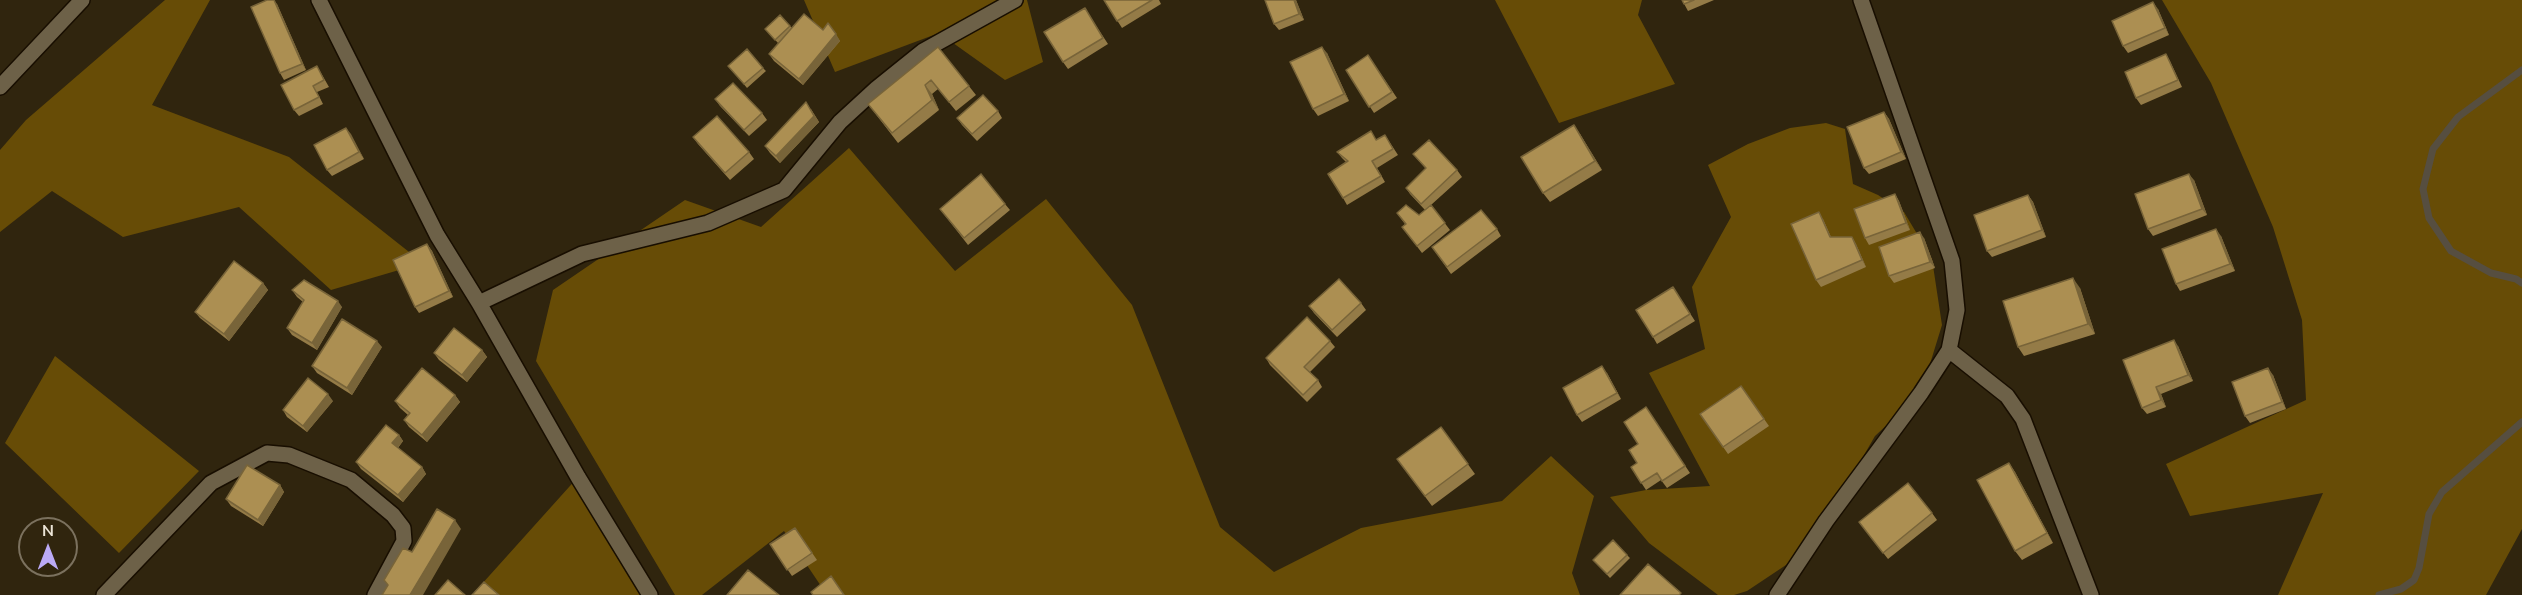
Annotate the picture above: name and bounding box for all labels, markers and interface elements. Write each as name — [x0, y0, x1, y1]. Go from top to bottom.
north arrow — [18, 517, 78, 577]
text: N — [42, 520, 54, 542]

